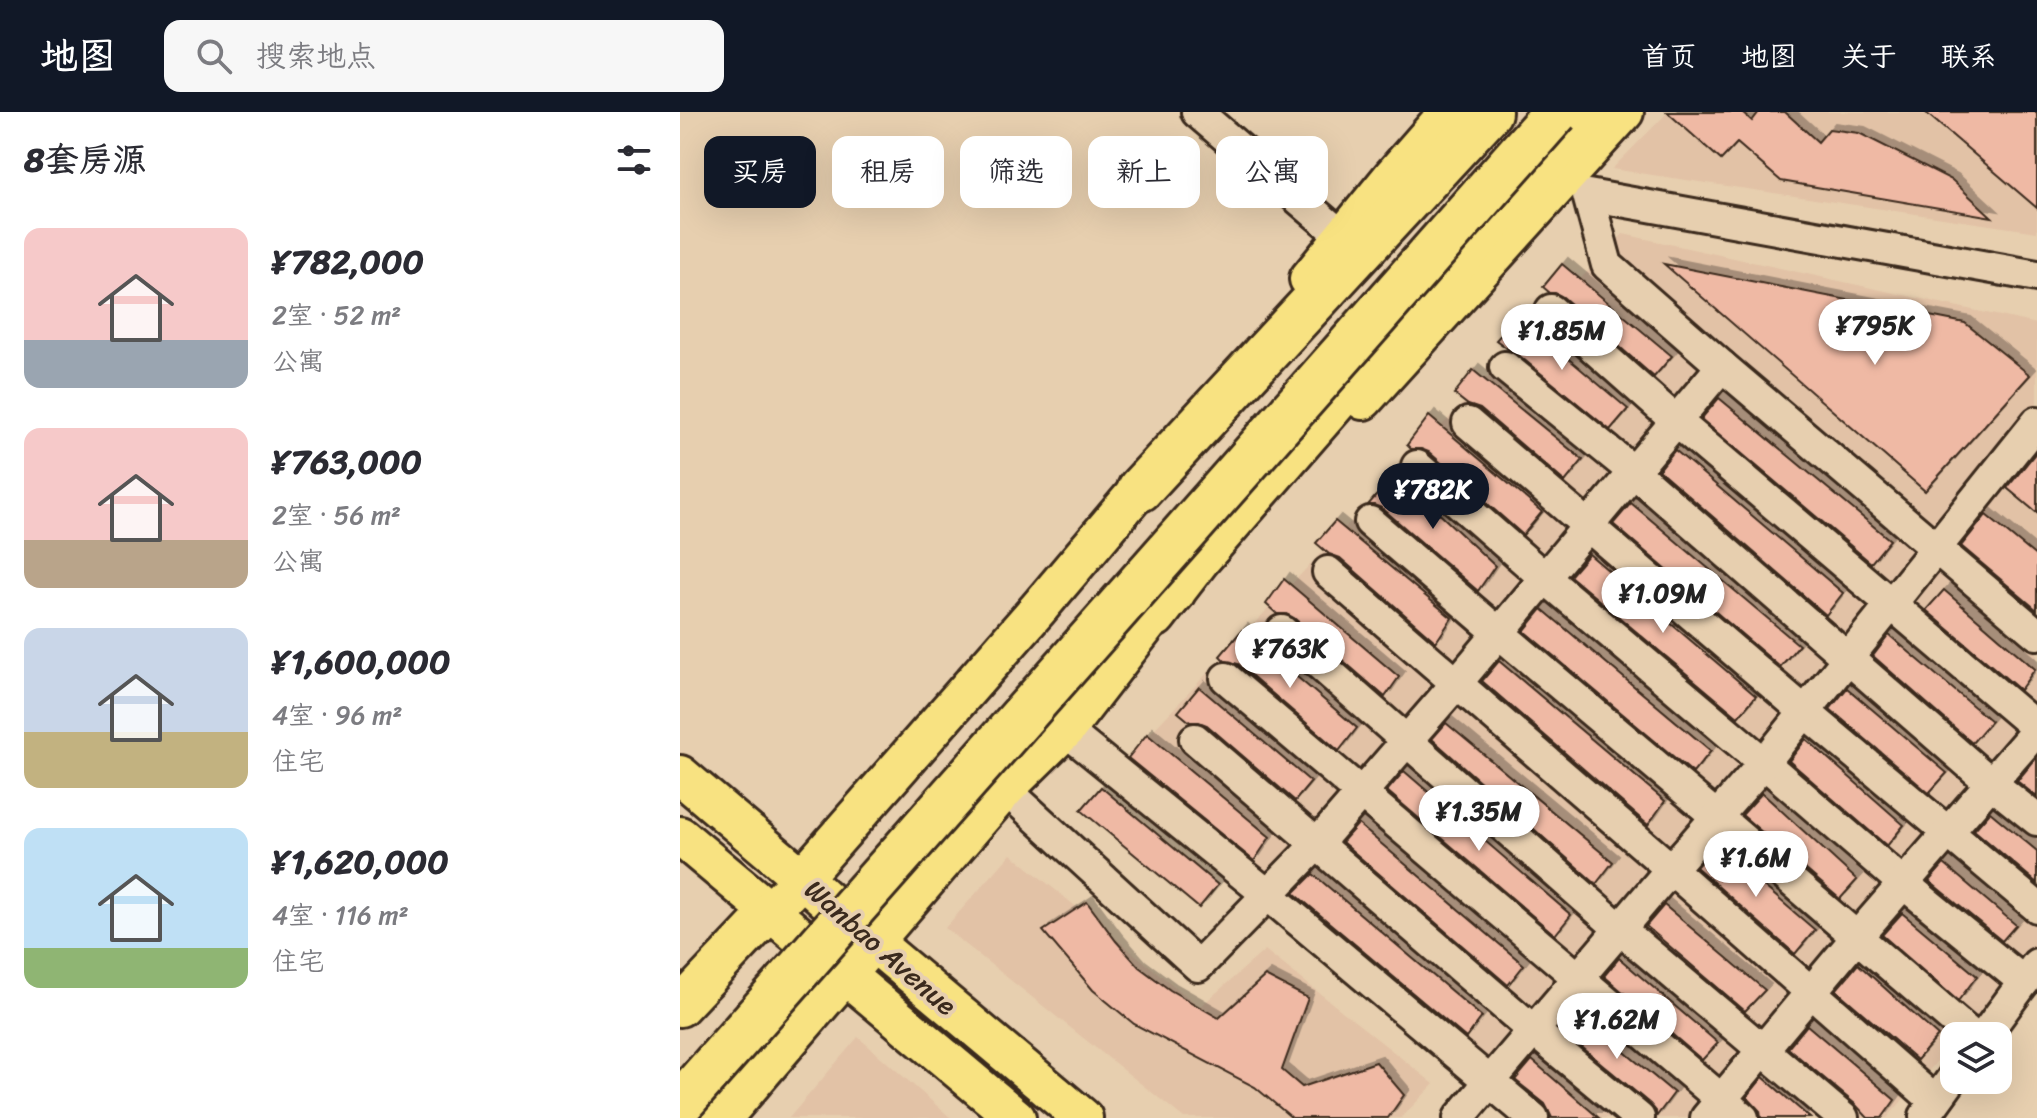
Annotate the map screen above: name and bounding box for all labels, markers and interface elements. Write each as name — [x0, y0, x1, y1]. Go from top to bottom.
search box — [164, 20, 724, 92]
text: 地图 — [40, 23, 116, 90]
text: 搜索地点 — [256, 29, 376, 83]
text: 首页 — [1641, 32, 1697, 81]
text: 地图 — [1741, 32, 1797, 81]
text: 关于 — [1841, 32, 1897, 81]
text: 联系 — [1941, 32, 1997, 81]
icon: search — [192, 34, 236, 78]
text: 8套房源 — [24, 130, 147, 190]
chip: 买房 — [704, 136, 816, 208]
chip: 租房 — [832, 136, 944, 208]
chip: 筛选 — [960, 136, 1072, 208]
chip: 新上 — [1088, 136, 1200, 208]
chip: 公寓 — [1216, 136, 1328, 208]
icon: filters — [612, 138, 656, 182]
text: ¥782,000 — [272, 232, 424, 292]
icon: home — [88, 260, 184, 356]
text: 2室 · 52 m² — [272, 292, 401, 338]
pin: ¥795K — [1819, 299, 1931, 367]
text: ¥795K — [1837, 302, 1913, 348]
pin: ¥1.85M — [1497, 304, 1627, 372]
text: ¥1.85M — [1519, 307, 1605, 353]
text: 公寓 — [272, 338, 324, 384]
text: ¥763,000 — [272, 432, 422, 492]
icon: home — [88, 460, 184, 556]
pin: ¥782K — [1377, 463, 1489, 531]
text: ¥782K — [1395, 466, 1471, 512]
text: 2室 · 56 m² — [272, 492, 401, 538]
text: 公寓 — [272, 538, 324, 584]
pin: ¥1.09M — [1598, 567, 1728, 635]
text: ¥1.09M — [1619, 570, 1707, 616]
pin: ¥763K — [1234, 622, 1346, 690]
text: ¥763K — [1253, 625, 1327, 671]
text: ¥1,600,000 — [272, 632, 451, 692]
icon: home — [88, 660, 184, 756]
text: 4室 · 96 m² — [272, 692, 402, 738]
text: 住宅 — [272, 738, 324, 784]
pin: ¥1.35M — [1414, 785, 1544, 853]
text: ¥1.35M — [1437, 788, 1521, 834]
pin: ¥1.6M — [1700, 831, 1812, 899]
text: ¥1,620,000 — [272, 832, 449, 892]
text: ¥1.6M — [1721, 834, 1791, 880]
icon: home — [88, 860, 184, 956]
street label: Wanbao Avenue — [793, 866, 969, 1028]
text: 4室 · 116 m² — [272, 892, 409, 938]
text: 住宅 — [272, 938, 324, 984]
pin: ¥1.62M — [1552, 993, 1682, 1061]
text: ¥1.62M — [1575, 996, 1659, 1042]
map controls — [1940, 1022, 2012, 1094]
button: layers — [1940, 1022, 2012, 1094]

